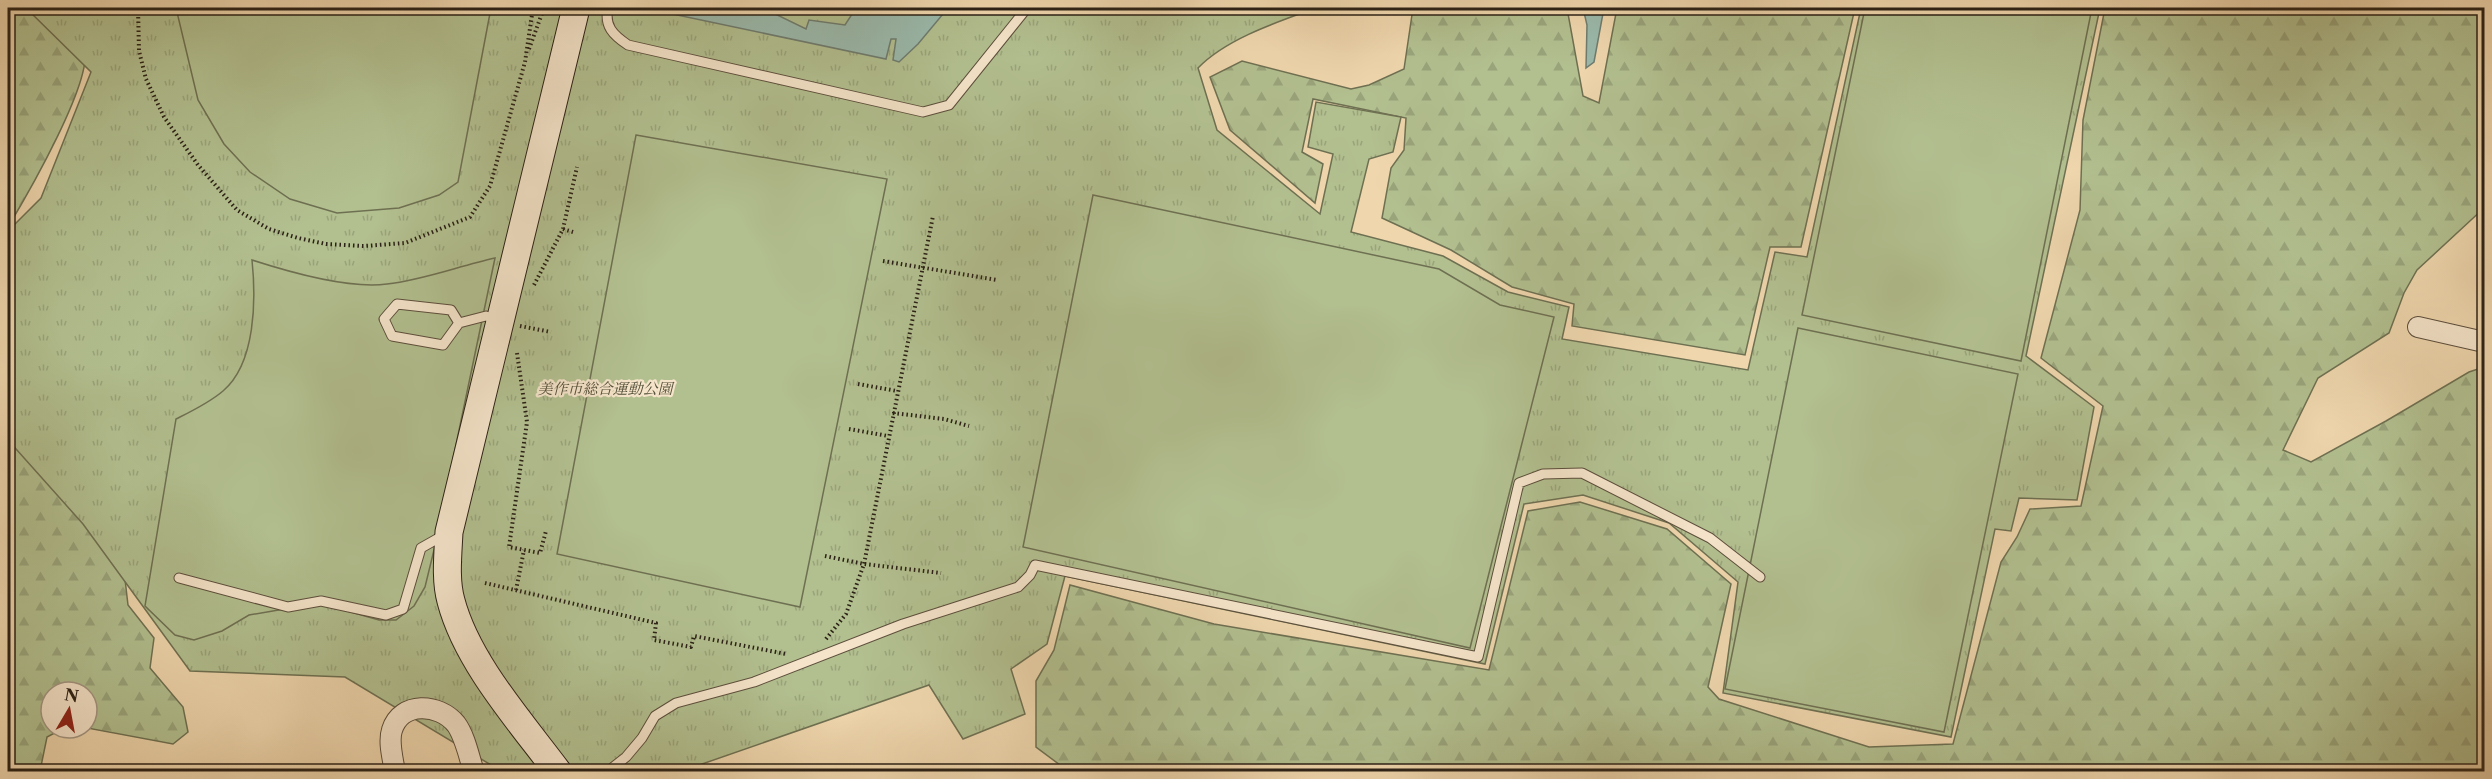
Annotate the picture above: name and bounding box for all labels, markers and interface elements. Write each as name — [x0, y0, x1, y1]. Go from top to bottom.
park label: 美作市総合運動公園 — [537, 379, 675, 398]
north arrow — [39, 680, 99, 740]
text: N — [63, 684, 80, 706]

